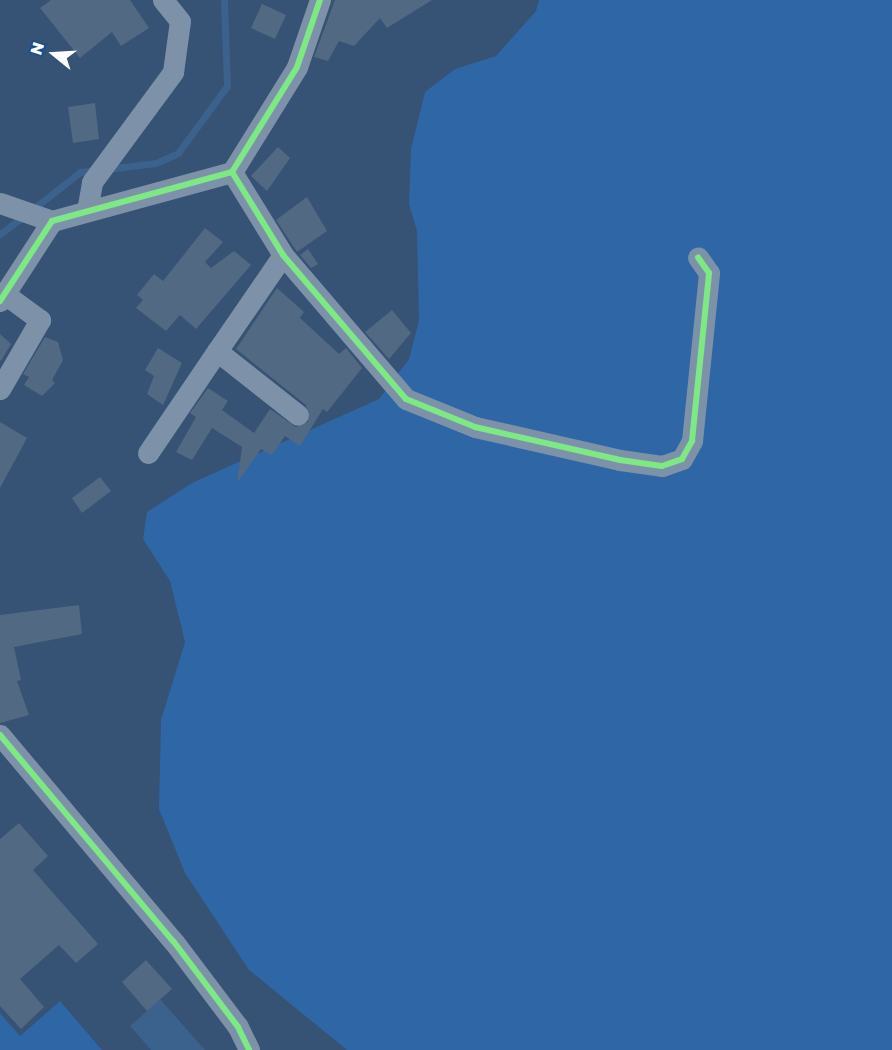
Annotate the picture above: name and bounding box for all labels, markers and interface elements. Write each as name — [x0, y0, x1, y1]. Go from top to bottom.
north arrow — [24, 24, 84, 84]
text: N — [25, 40, 48, 57]

